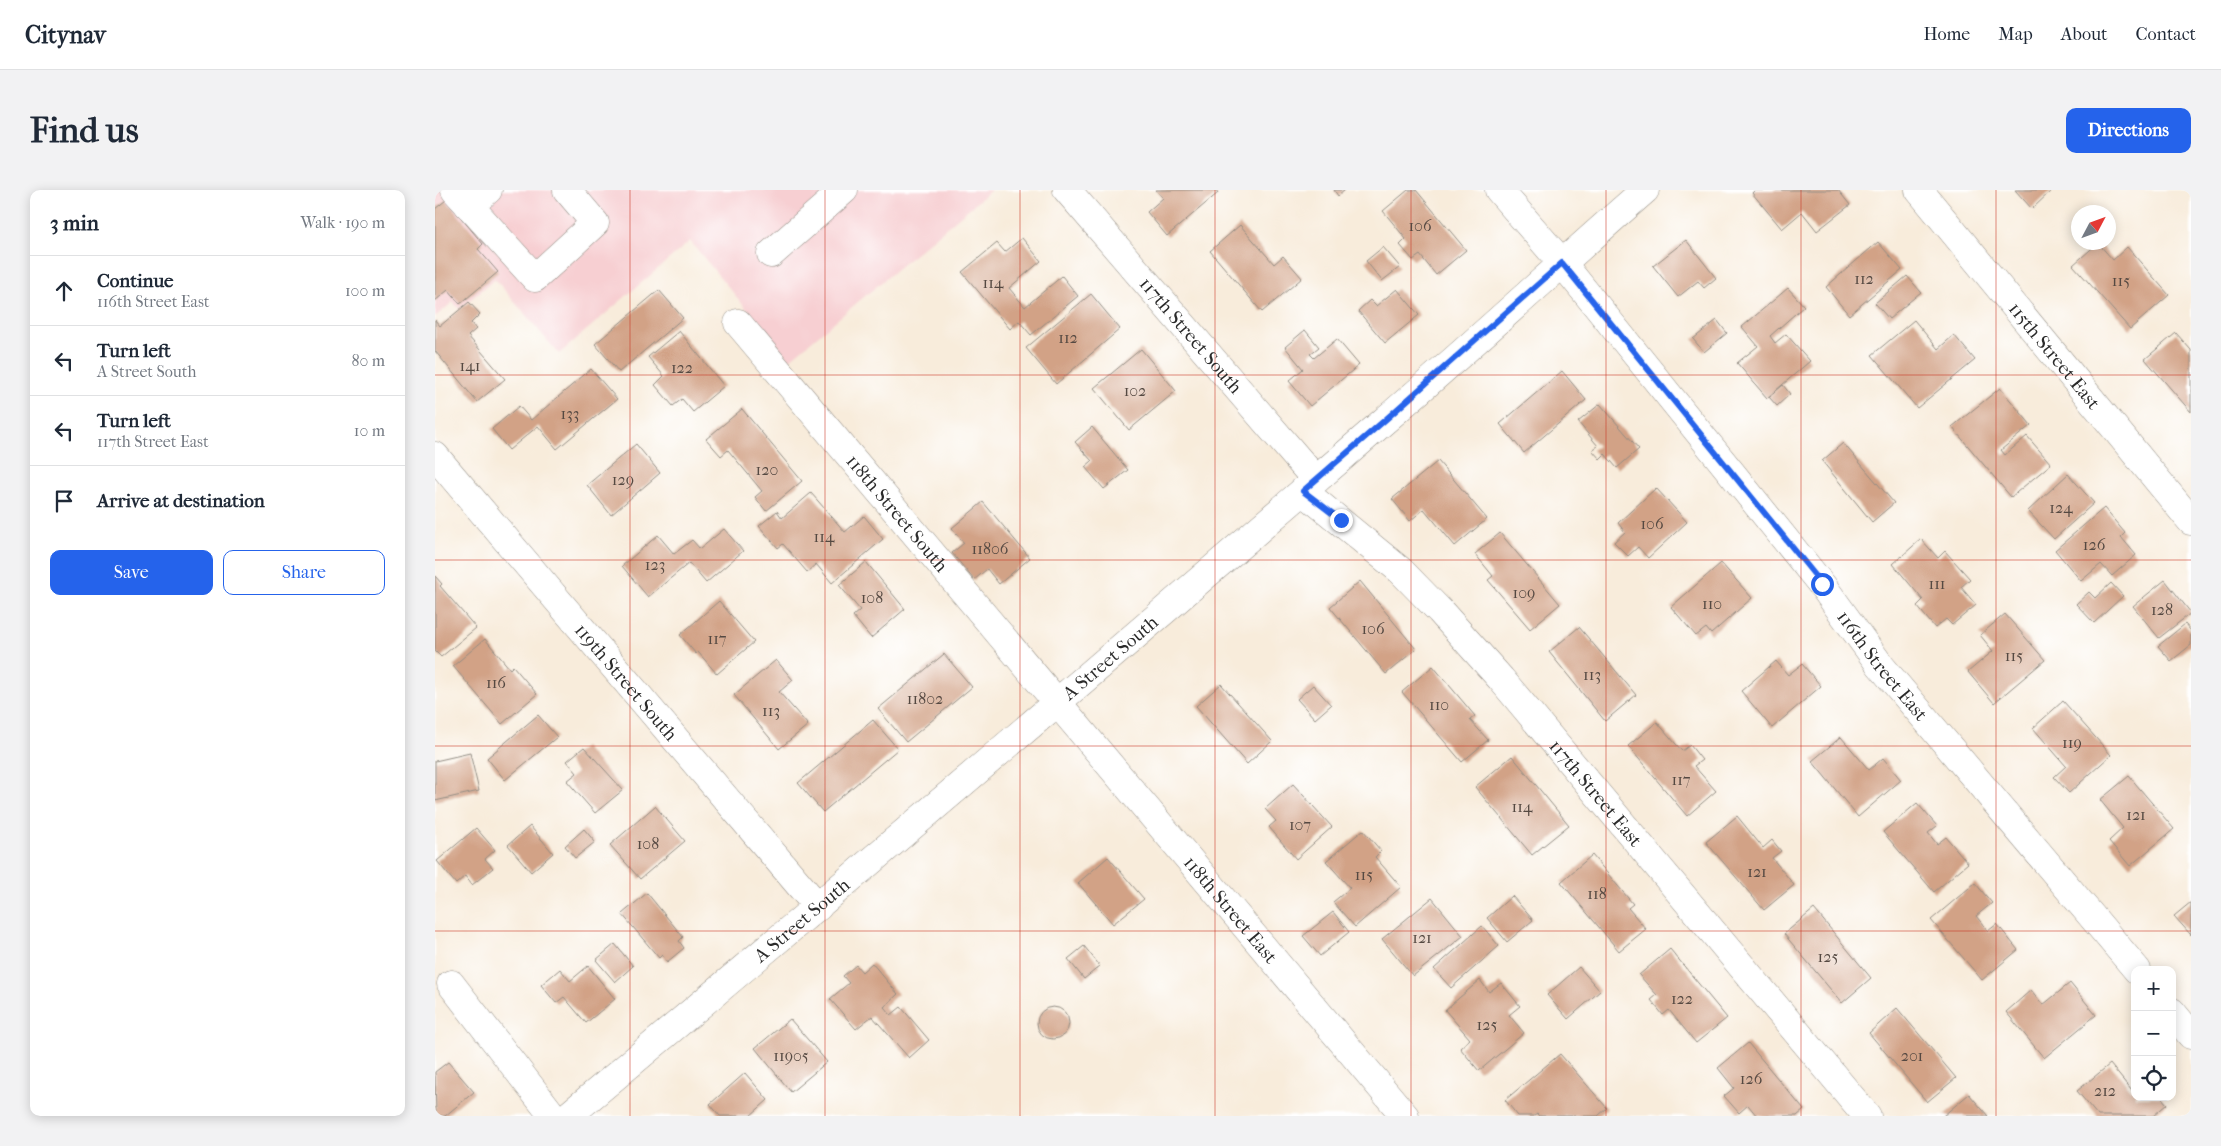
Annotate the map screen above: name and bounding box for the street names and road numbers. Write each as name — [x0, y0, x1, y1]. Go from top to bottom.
street label: 117th Street South — [1135, 273, 1247, 398]
street label: 115th Street East — [2004, 298, 2105, 414]
street label: 118th Street South — [841, 450, 953, 577]
street label: 116th Street East — [1832, 606, 1932, 726]
street label: A Street South — [1058, 611, 1163, 705]
street label: 119th Street South — [570, 619, 682, 746]
street label: 117th Street East — [1544, 735, 1647, 851]
street label: 118th Street East — [1179, 852, 1282, 968]
street label: A Street South — [749, 874, 855, 968]

